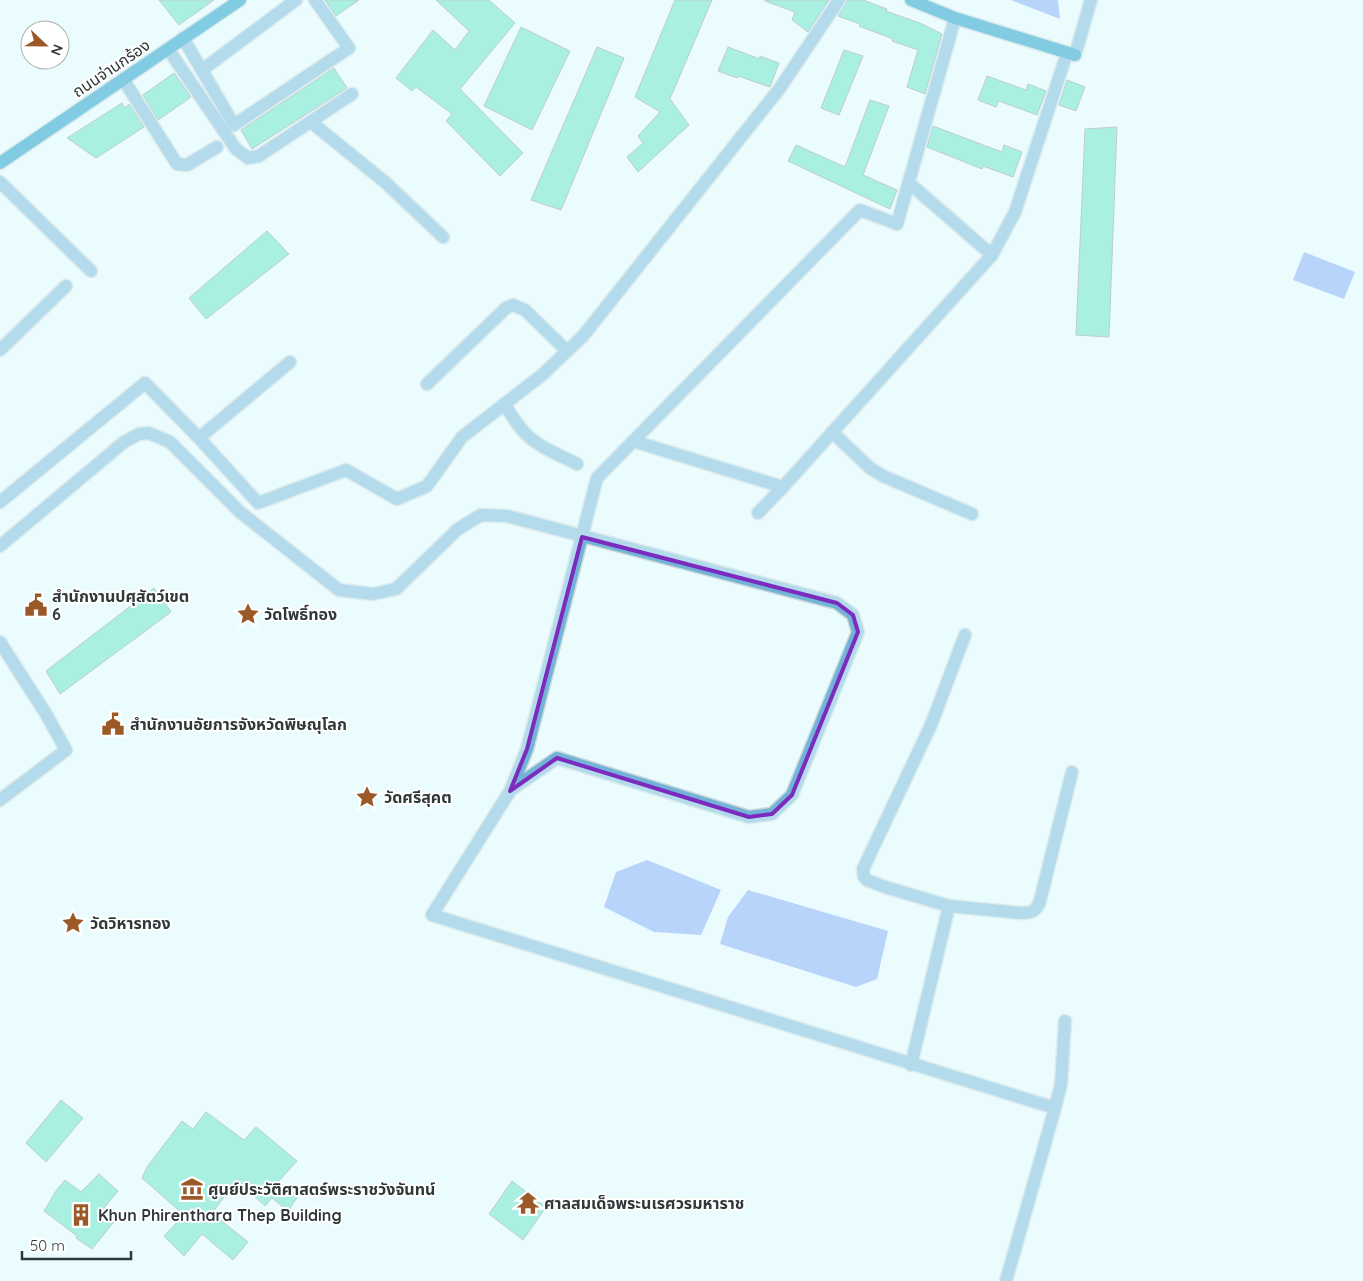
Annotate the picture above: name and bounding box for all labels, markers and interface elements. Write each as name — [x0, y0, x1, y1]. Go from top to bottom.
north arrow — [20, 20, 70, 70]
street label: ถนนจ่านกร้อง — [68, 35, 154, 101]
text: N — [47, 42, 67, 58]
place label: สำนักงานปศุสัตว์เขต 6 — [52, 586, 189, 624]
public building icon: สำนักงานปศุสัตว์เขต 6 — [23, 592, 49, 618]
place icon: วัดโพธิ์ทอง — [235, 601, 261, 627]
place label: วัดโพธิ์ทอง — [264, 604, 337, 624]
public building icon: สำนักงานอัยการจังหวัดพิษณุโลก — [100, 711, 126, 737]
place label: สำนักงานอัยการจังหวัดพิษณุโลก — [130, 714, 347, 734]
place icon: วัดศรีสุคต — [354, 784, 380, 810]
place label: วัดศรีสุคต — [384, 787, 452, 807]
place icon: วัดวิหารทอง — [60, 910, 86, 936]
place label: วัดวิหารทอง — [90, 913, 171, 933]
museum icon: ศูนย์ประวัติศาสตร์พระราชวังจันทน์ — [179, 1176, 205, 1202]
place label: ศูนย์ประวัติศาสตร์พระราชวังจันทน์ — [208, 1179, 435, 1200]
temple icon: ศาลสมเด็จพระนเรศวรมหาราช — [515, 1190, 541, 1216]
place label: ศาลสมเด็จพระนเรศวรมหาราช — [544, 1193, 744, 1213]
building icon: Khun Phirenthara Thep Building — [68, 1202, 94, 1228]
place label: Khun Phirenthara Thep Building — [98, 1205, 342, 1225]
scale bar — [22, 1228, 131, 1260]
text: 50 m — [30, 1236, 65, 1255]

